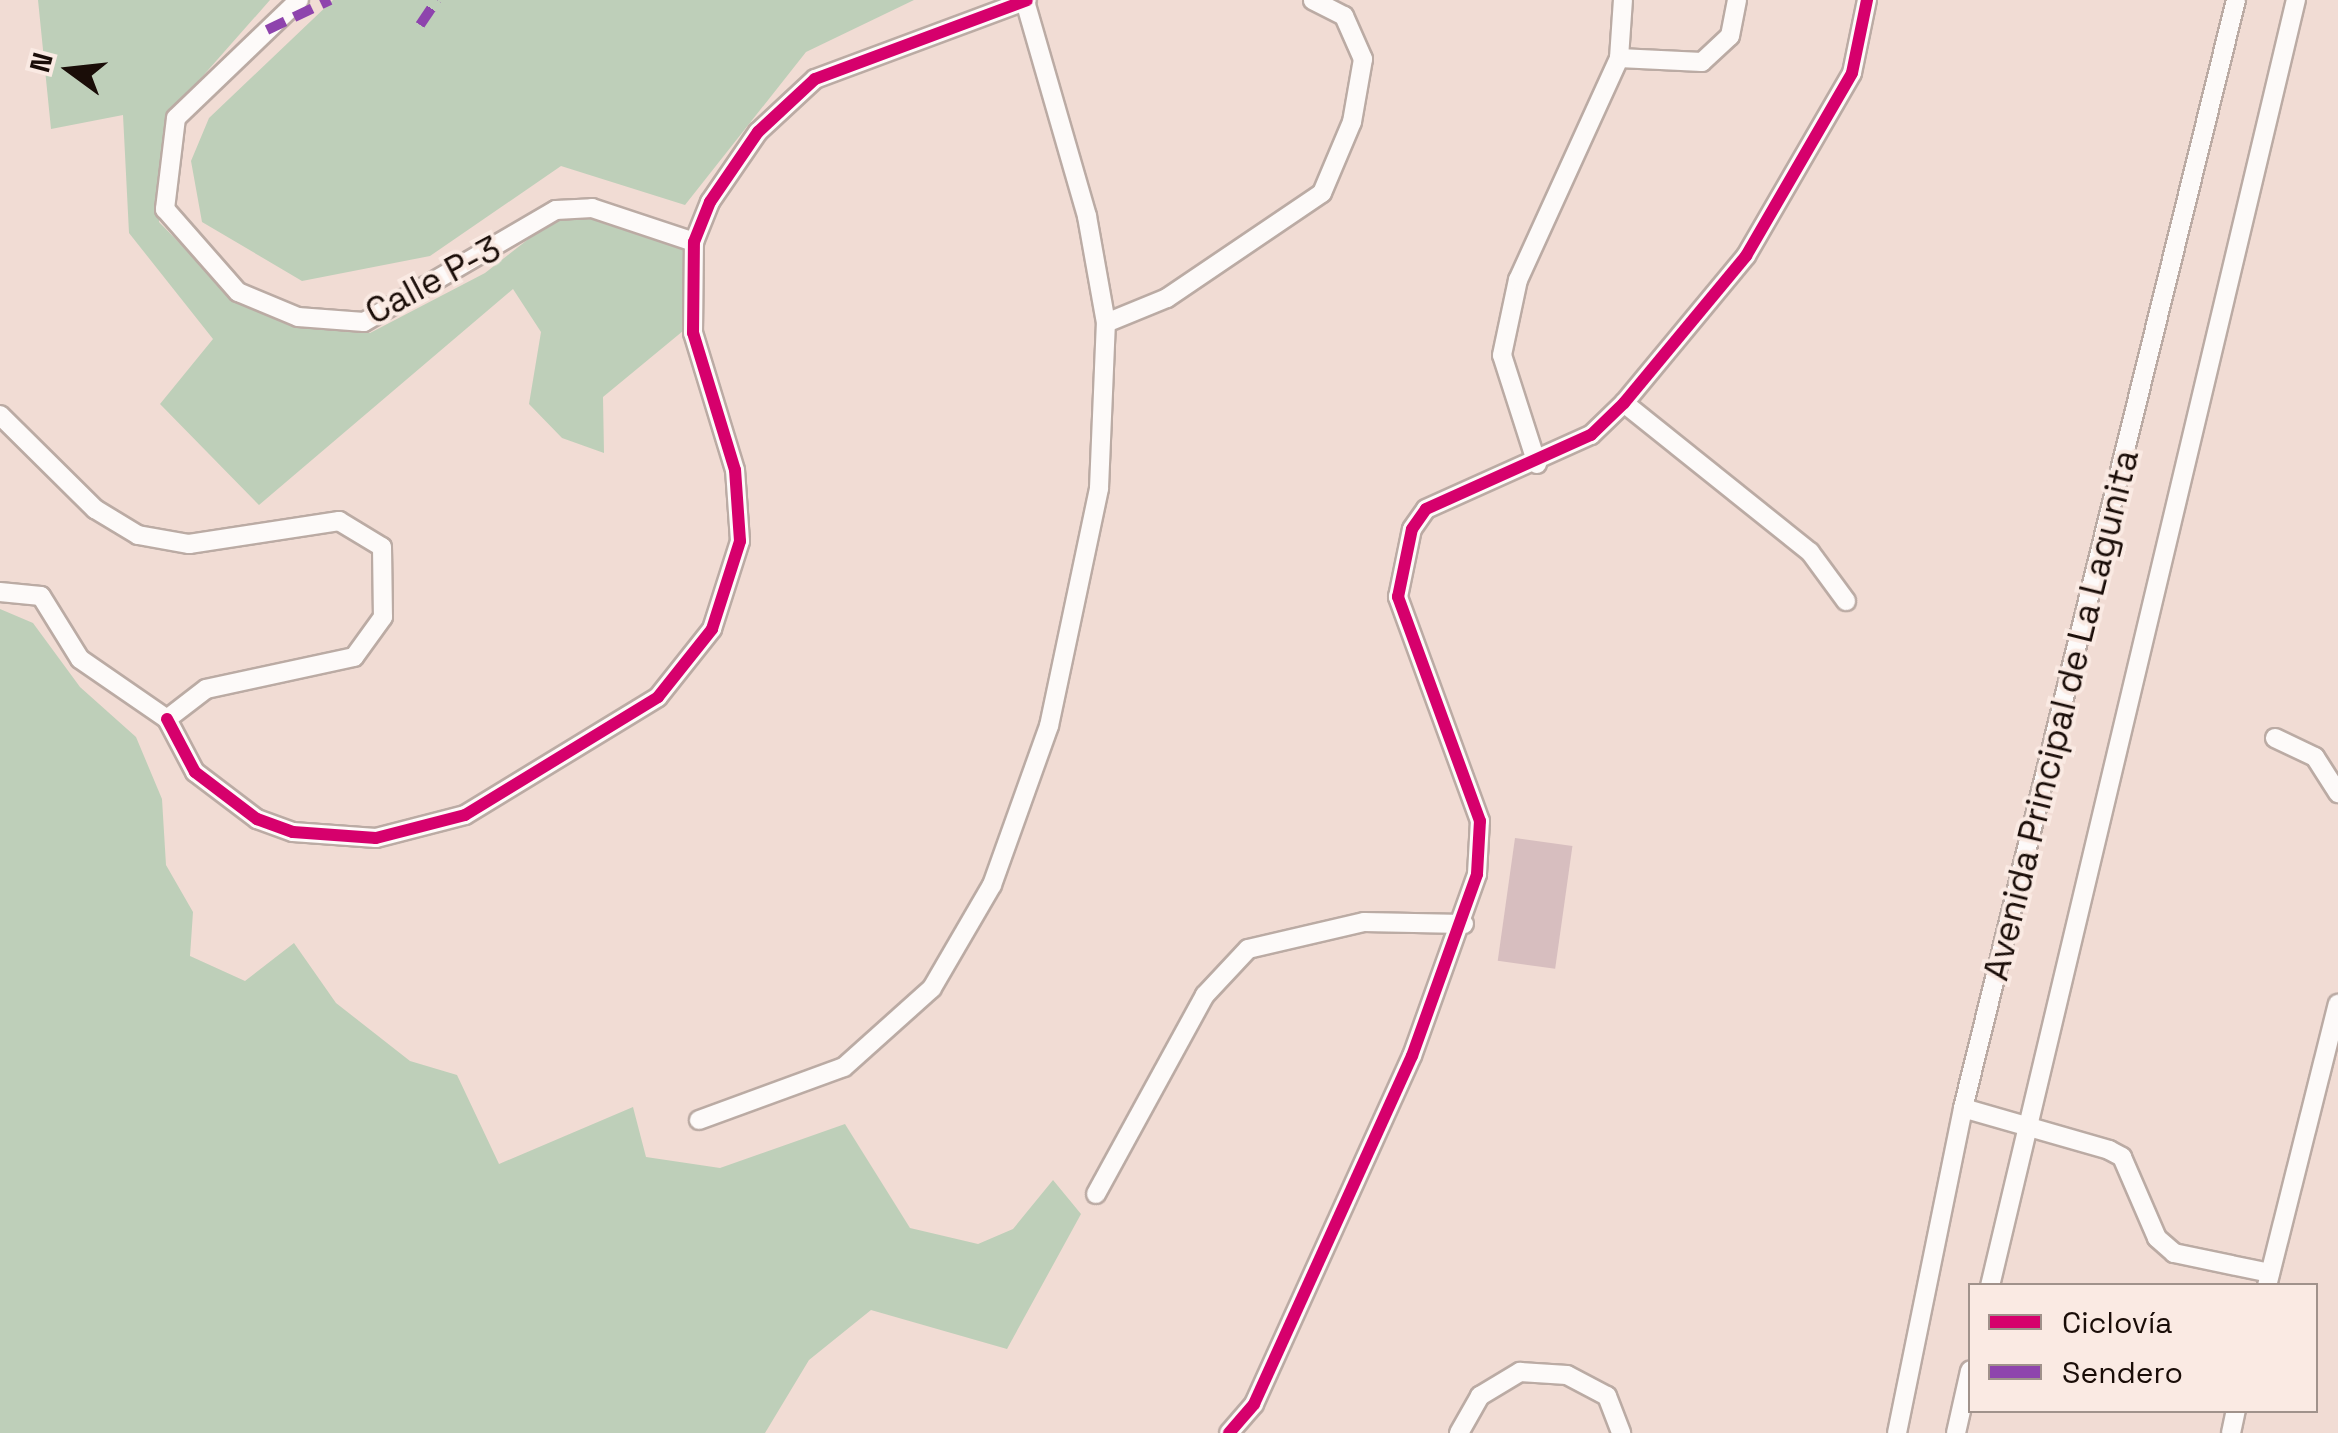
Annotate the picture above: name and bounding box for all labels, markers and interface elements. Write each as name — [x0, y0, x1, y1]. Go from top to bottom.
north arrow — [20, 20, 120, 120]
text: N — [21, 49, 61, 76]
street label: Calle P-3 — [359, 227, 507, 333]
street label: Avenida Principal de La Lagunita — [1975, 445, 2147, 985]
legend — [1968, 1283, 2318, 1413]
text: Ciclovía — [2062, 1303, 2173, 1342]
text: Sendero — [2062, 1353, 2183, 1392]

